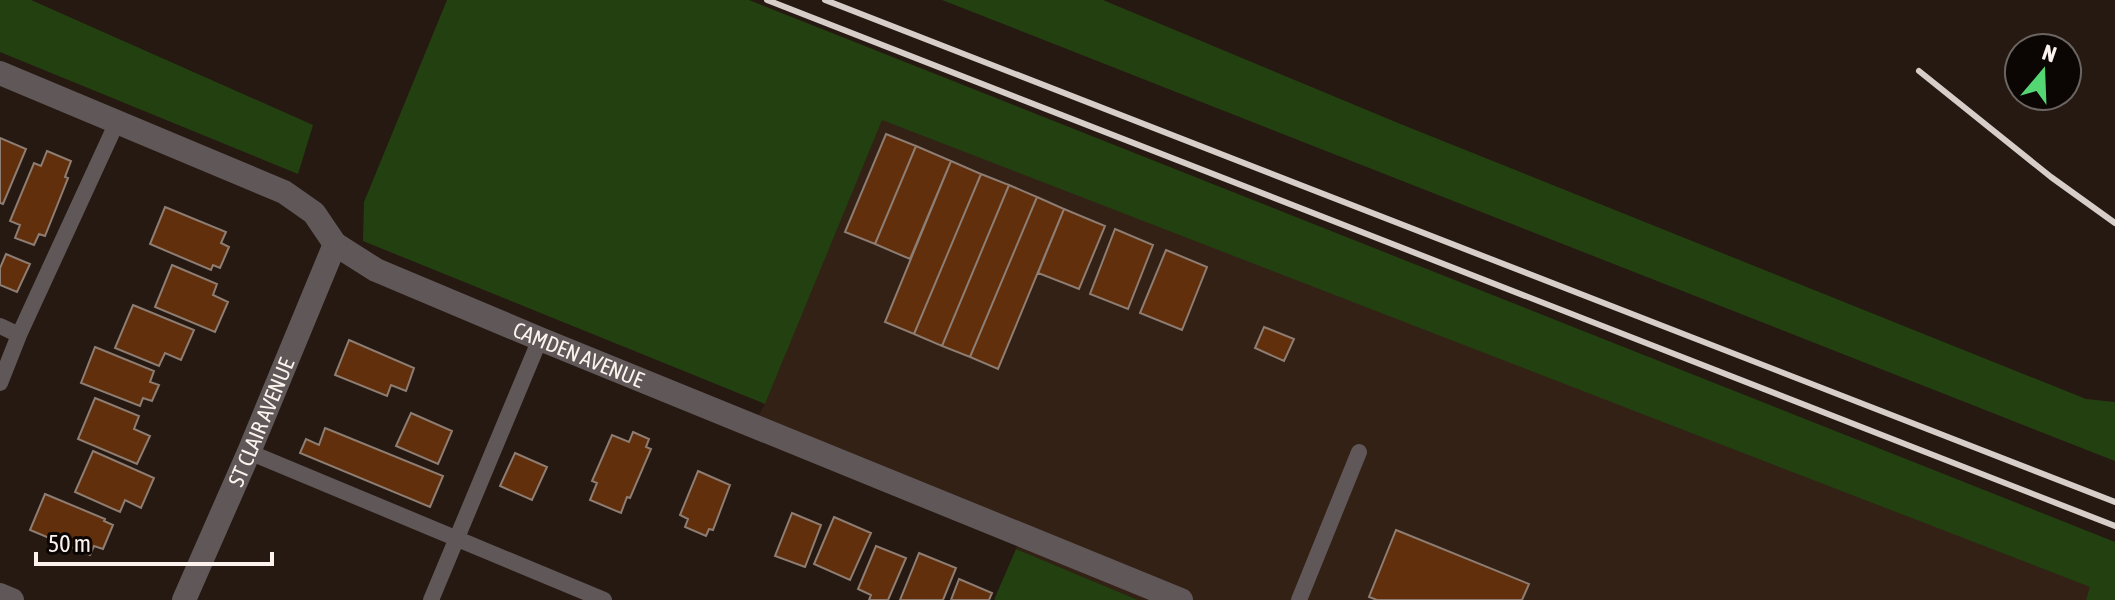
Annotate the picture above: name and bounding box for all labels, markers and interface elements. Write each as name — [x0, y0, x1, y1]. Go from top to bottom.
north arrow — [2003, 32, 2083, 112]
text: N — [2039, 39, 2060, 67]
street label: CAMDEN AVENUE — [509, 316, 648, 393]
street label: ST CLAIR AVENUE — [223, 353, 300, 490]
scale bar — [36, 516, 272, 566]
text: 50 m — [48, 530, 91, 557]

